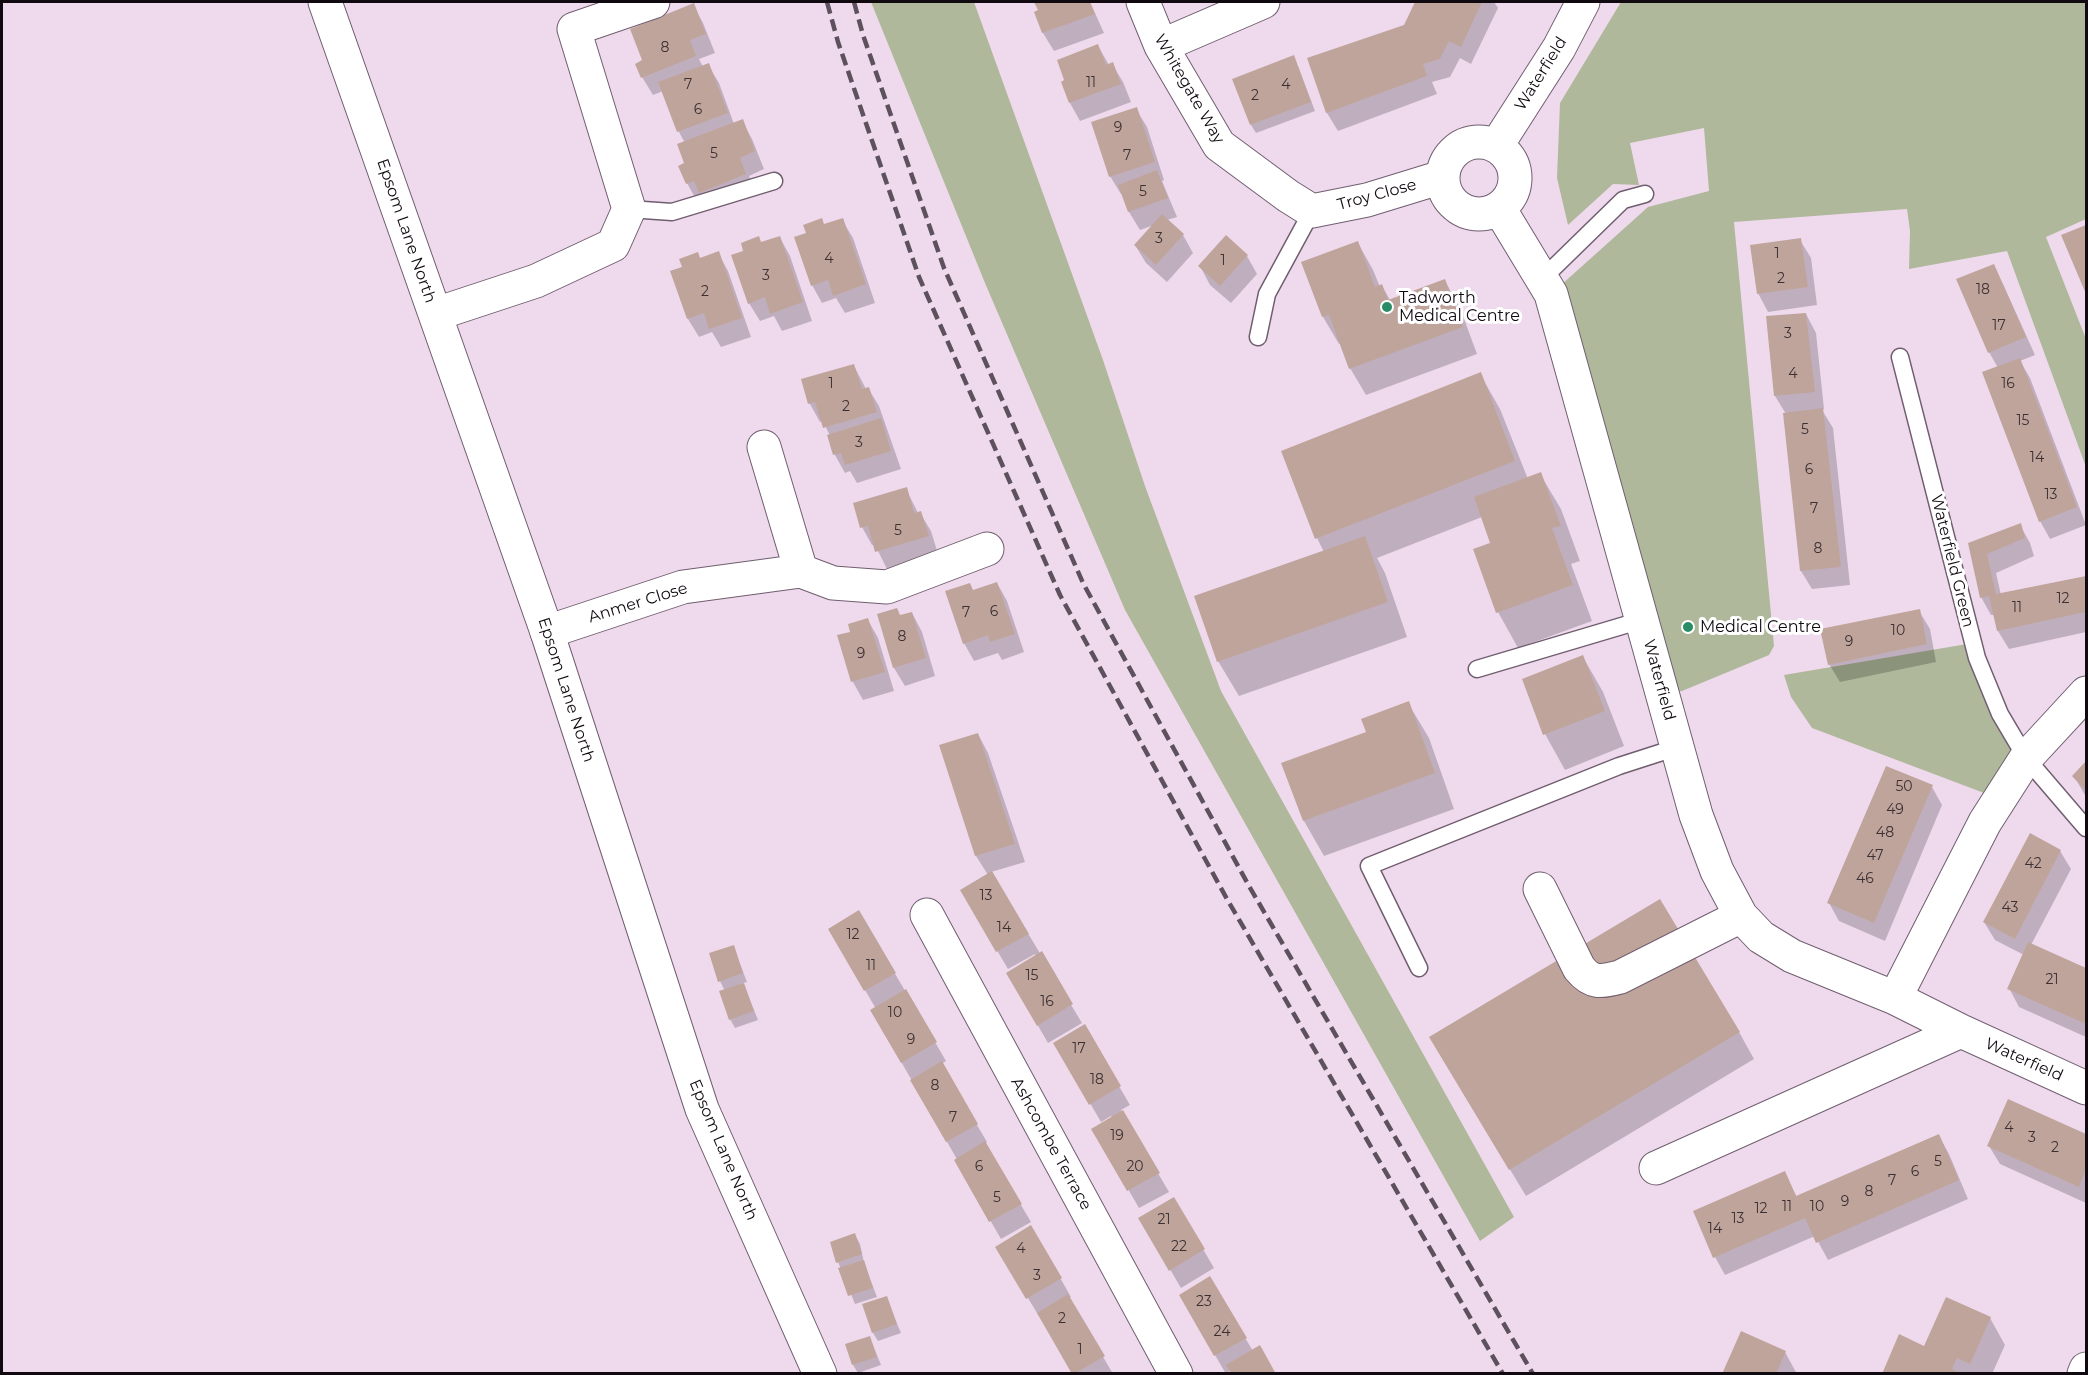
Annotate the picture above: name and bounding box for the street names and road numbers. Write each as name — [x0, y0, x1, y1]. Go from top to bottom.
street label: Whitegate Way — [1150, 31, 1228, 147]
street label: Waterfield — [1511, 34, 1571, 114]
street label: Epsom Lane North — [372, 156, 440, 306]
street label: Troy Close — [1335, 175, 1419, 215]
street label: Waterfield Green — [1926, 493, 1978, 629]
street label: Anmer Close — [586, 579, 690, 627]
street label: Epsom Lane North — [534, 615, 598, 765]
street label: Waterfield — [1639, 637, 1679, 723]
street label: Waterfield — [1982, 1034, 2066, 1086]
street label: Ashcombe Terrace — [1007, 1074, 1095, 1214]
street label: Epsom Lane North — [685, 1077, 761, 1223]

